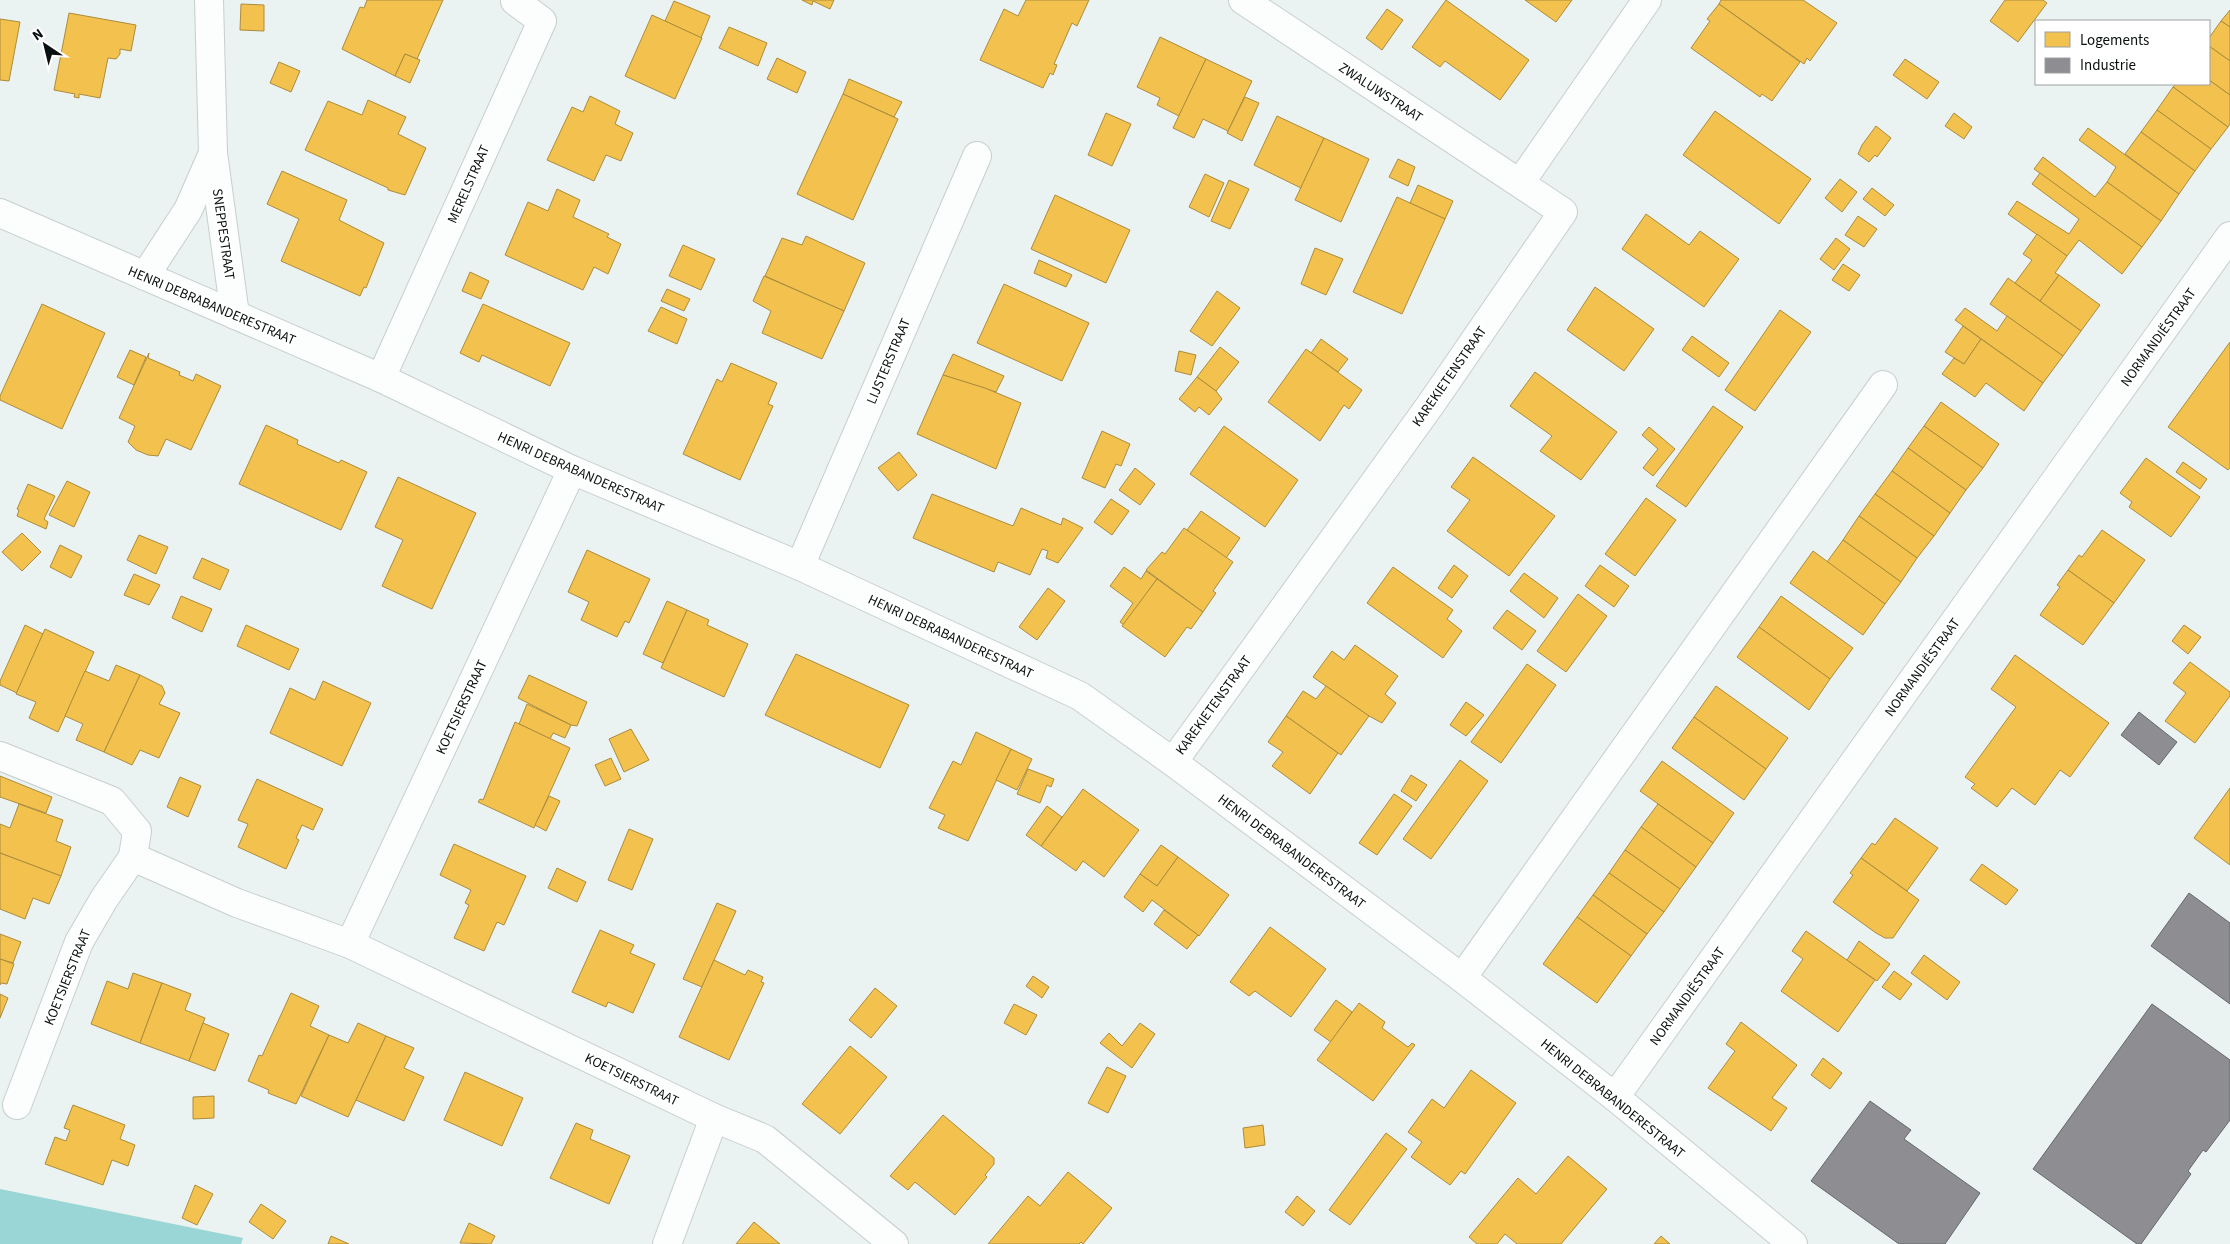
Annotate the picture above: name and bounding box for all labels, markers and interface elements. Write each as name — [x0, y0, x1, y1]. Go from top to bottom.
north arrow — [20, 20, 70, 70]
legend — [2035, 20, 2210, 85]
text: N — [29, 24, 48, 46]
text: Logements — [2080, 30, 2149, 51]
text: Industrie — [2080, 55, 2136, 76]
street label: ZWALUWSTRAAT — [1334, 58, 1427, 128]
street label: MERELSTRAAT — [443, 142, 495, 227]
street label: SNEPPESTRAAT — [207, 187, 239, 281]
street label: HENRI DEBRABANDERESTRAAT — [125, 261, 299, 351]
street label: NORMANDIËSTRAAT — [2116, 284, 2202, 391]
street label: LIJSTERSTRAAT — [862, 315, 916, 407]
street label: KAREKIETENSTRAAT — [1408, 322, 1492, 431]
street label: HENRI DEBRABANDERESTRAAT — [494, 427, 668, 519]
street label: HENRI DEBRABANDERESTRAAT — [865, 590, 1037, 684]
street label: NORMANDIËSTRAAT — [1880, 614, 1966, 721]
street label: KAREKIETENSTRAAT — [1171, 651, 1257, 759]
street label: KOETSIERSTRAAT — [431, 656, 493, 758]
street label: HENRI DEBRABANDERESTRAAT — [1213, 790, 1370, 914]
street label: KOETSIERSTRAAT — [40, 926, 97, 1029]
street label: NORMANDIËSTRAAT — [1645, 943, 1731, 1050]
street label: HENRI DEBRABANDERESTRAAT — [1536, 1034, 1689, 1164]
street label: KOETSIERSTRAAT — [581, 1049, 682, 1112]

